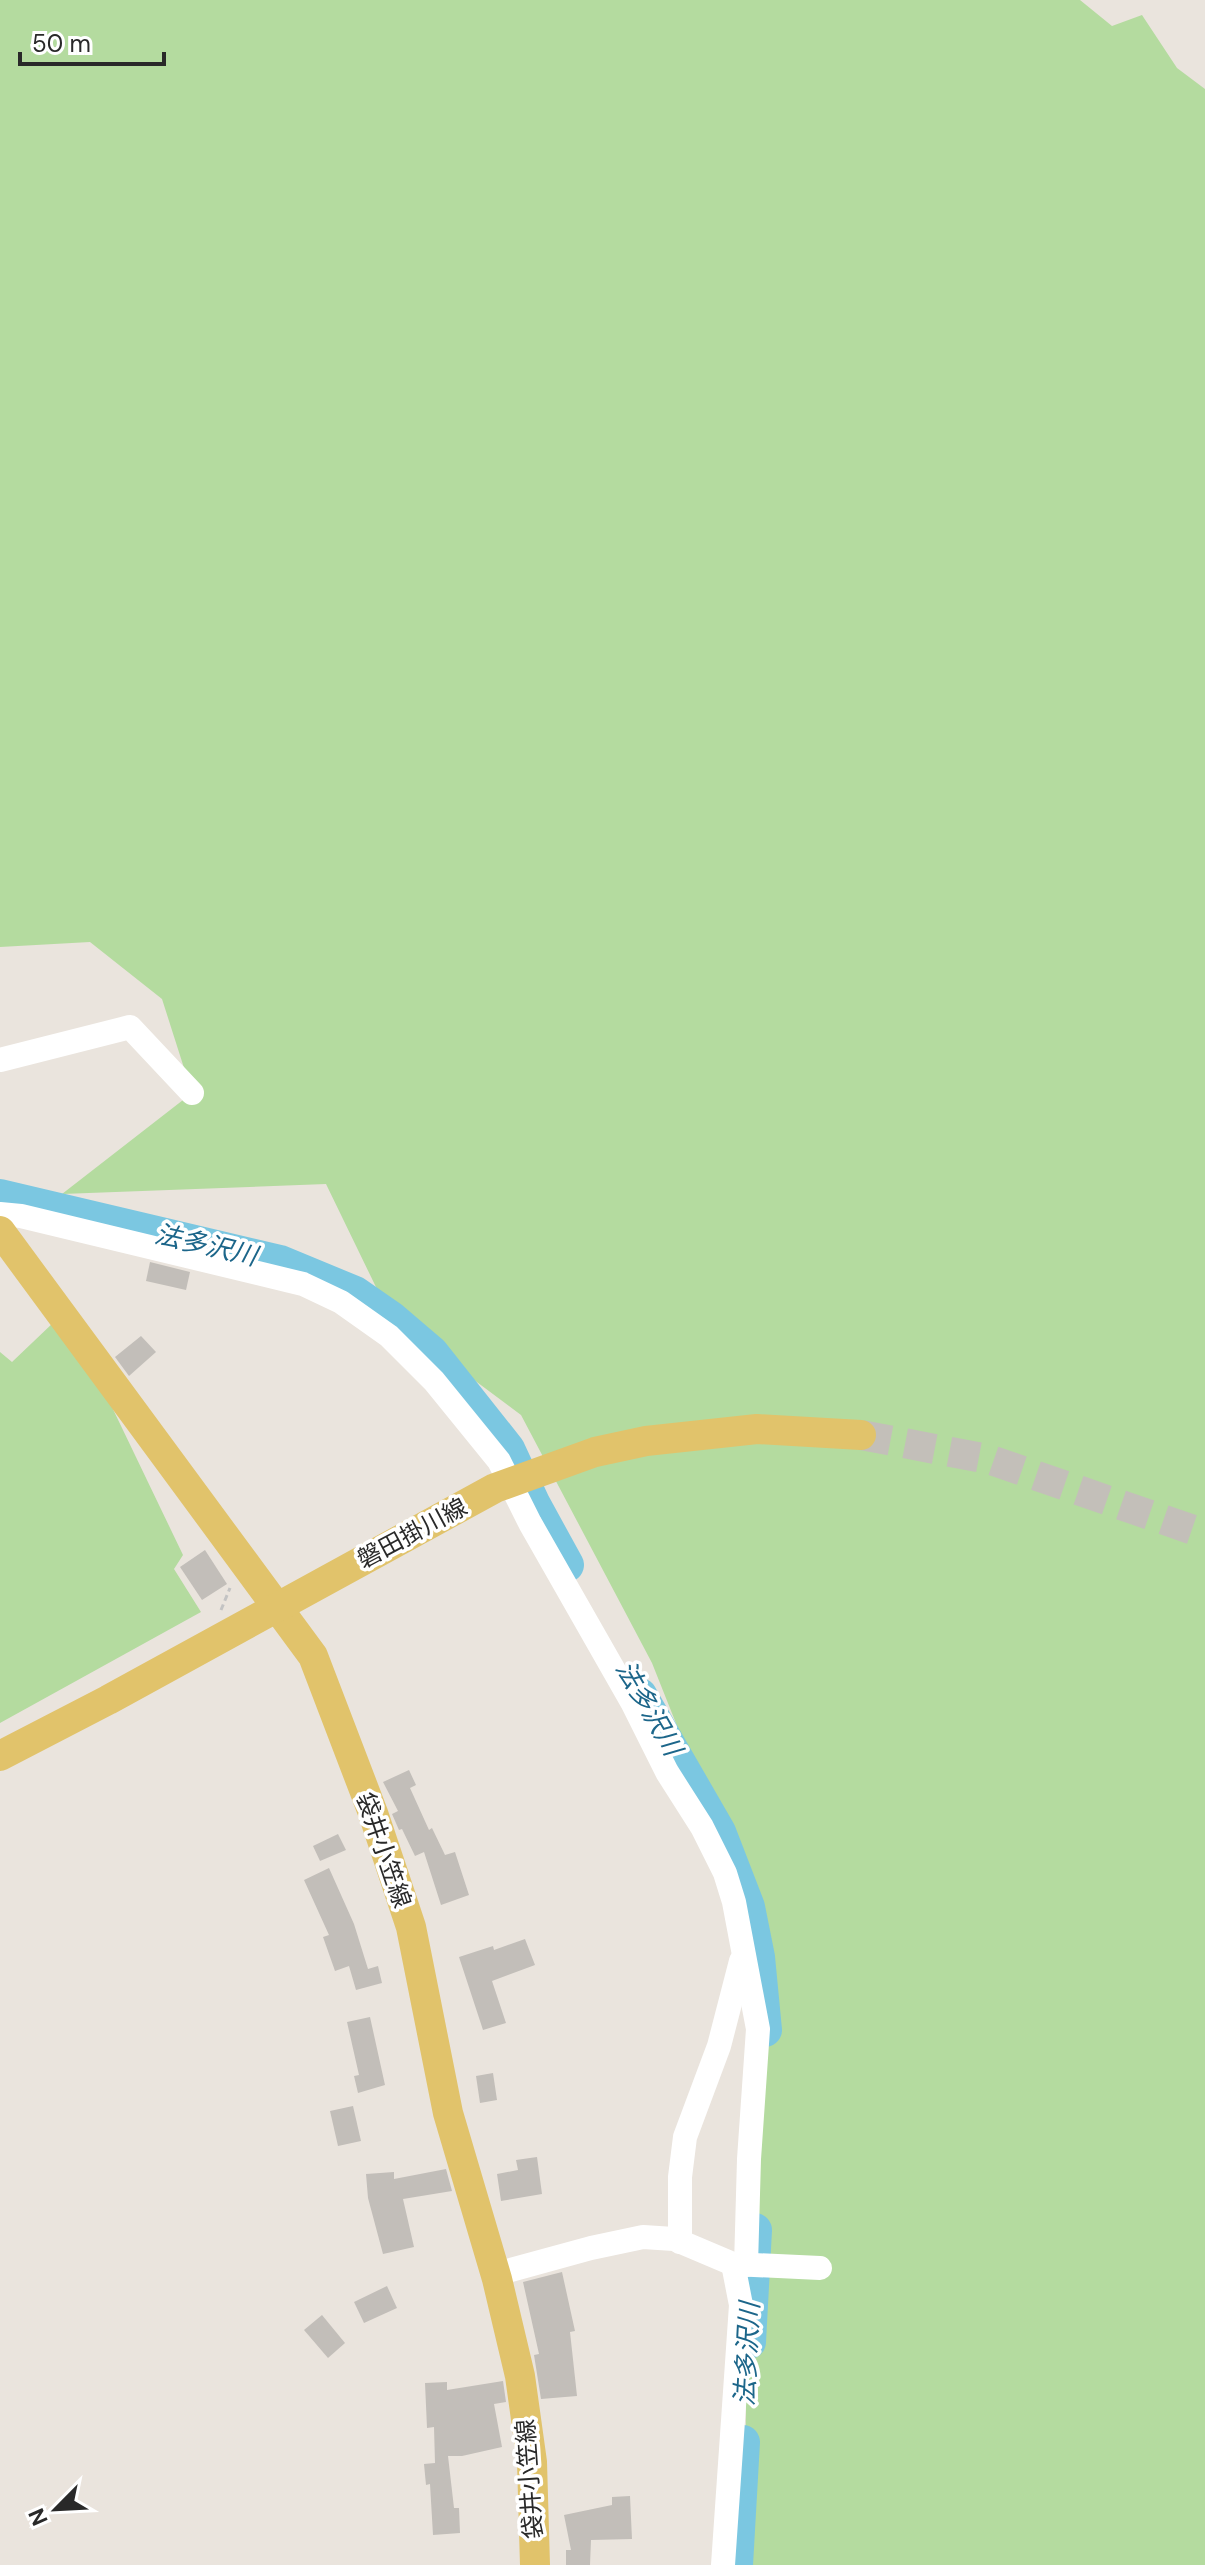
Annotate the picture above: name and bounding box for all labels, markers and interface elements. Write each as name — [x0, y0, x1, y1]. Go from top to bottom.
scale bar — [20, 16, 164, 66]
text: 50 m — [32, 28, 91, 59]
water label: 法多沢川 — [152, 1217, 263, 1274]
street label: 磐田掛川線 — [352, 1491, 472, 1575]
water label: 法多沢川 — [608, 1654, 691, 1764]
street label: 袋井小笠線 — [350, 1788, 418, 1912]
water label: 法多沢川 — [727, 2298, 767, 2407]
street label: 袋井小笠線 — [509, 2418, 549, 2540]
north arrow — [16, 2469, 96, 2549]
text: N — [22, 2504, 55, 2530]

